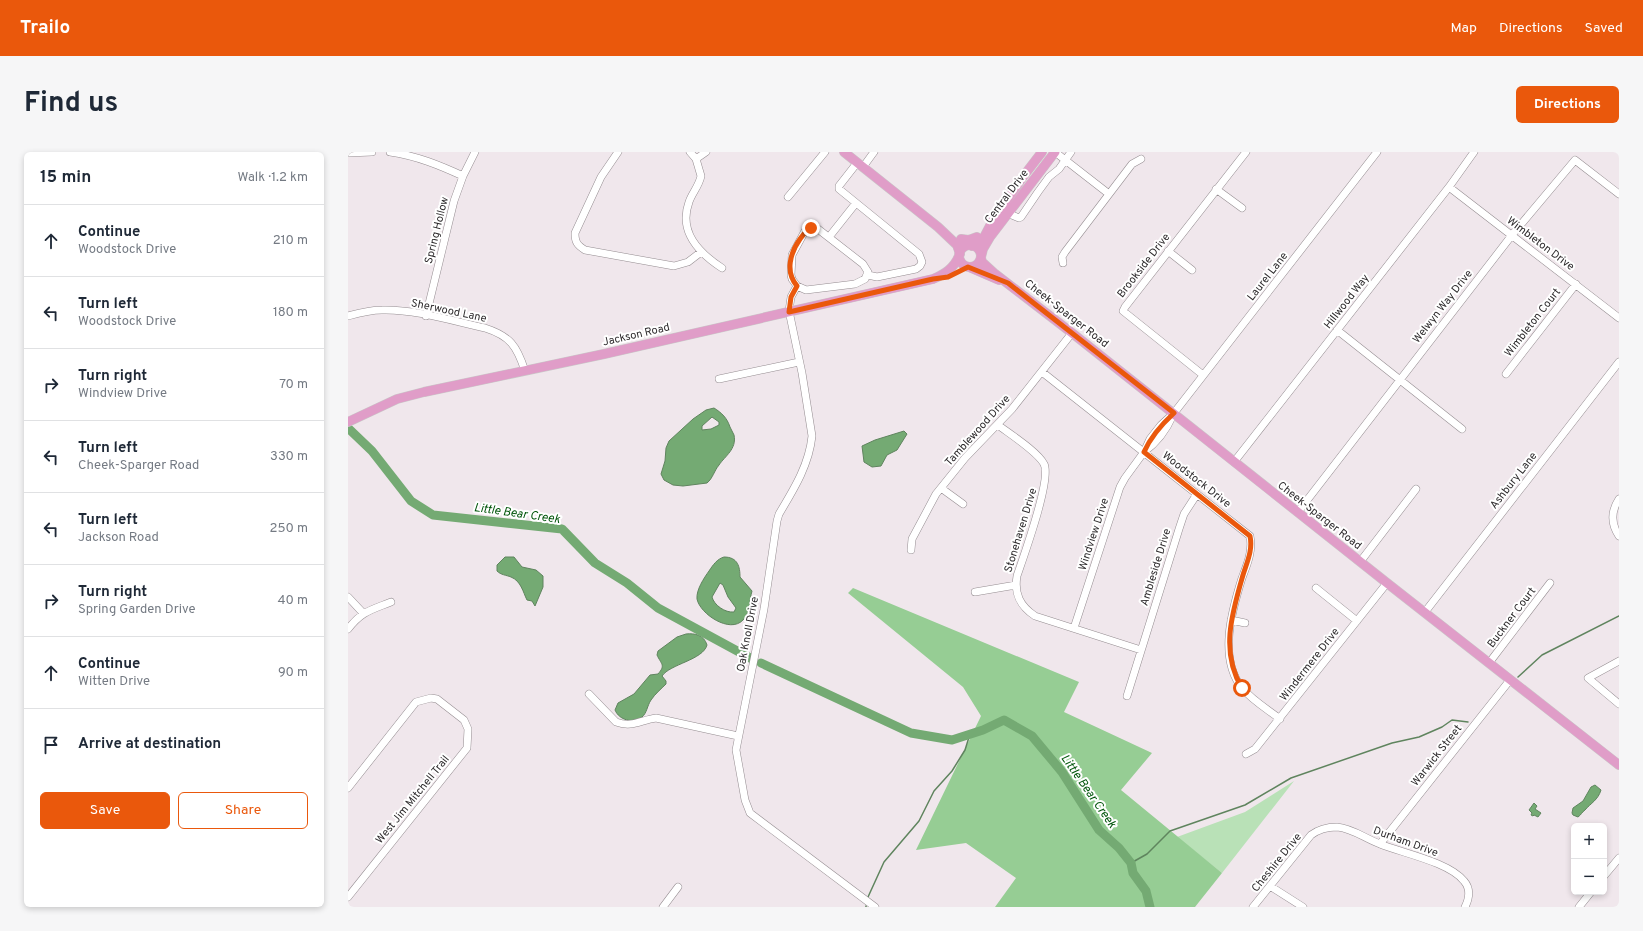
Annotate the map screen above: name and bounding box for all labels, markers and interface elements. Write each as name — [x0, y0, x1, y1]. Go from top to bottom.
text: Trailo — [20, 16, 70, 40]
text: Map — [1451, 20, 1477, 37]
text: Directions — [1499, 20, 1563, 37]
text: Saved — [1585, 20, 1623, 37]
text: Find us — [24, 86, 118, 122]
button: Directions — [1516, 86, 1619, 123]
text: 15 min — [40, 167, 91, 189]
street label: Central Drive — [982, 167, 1032, 227]
text: Walk · 1.2 km — [237, 170, 308, 186]
street label: Spring Hollow — [422, 195, 452, 265]
street label: Wimbleton Drive — [1504, 214, 1577, 274]
route end — [802, 219, 820, 237]
text: Continue — [78, 223, 140, 242]
icon: ahead — [40, 230, 62, 252]
street label: Brookside Drive — [1114, 231, 1173, 301]
text: 210 m — [273, 233, 308, 249]
text: Woodstock Drive — [78, 242, 176, 258]
street label: Laurel Lane — [1244, 249, 1291, 304]
street label: Welwyn Way Drive — [1410, 267, 1476, 346]
street label: Hillwood Way — [1321, 271, 1373, 332]
street label: Cheek-Sparger Road — [1022, 277, 1111, 351]
street label: Wimbleton Court — [1502, 285, 1564, 360]
text: Turn left — [78, 295, 138, 314]
street label: Sherwood Lane — [410, 296, 488, 326]
icon: left — [40, 302, 62, 324]
text: 180 m — [273, 305, 308, 321]
text: Woodstock Drive — [78, 314, 176, 330]
street label: Jackson Road — [601, 320, 671, 349]
text: Turn right — [78, 367, 147, 386]
icon: right — [40, 374, 62, 396]
text: 70 m — [279, 377, 308, 393]
text: Windview Drive — [78, 386, 167, 402]
street label: Tamblewood Drive — [942, 392, 1013, 469]
text: Turn left — [78, 439, 138, 458]
icon: left — [40, 446, 62, 468]
text: 330 m — [270, 449, 308, 465]
street label: Woodstock Drive — [1159, 449, 1234, 511]
street label: Ashbury Lane — [1487, 449, 1540, 512]
text: Cheek-Sparger Road — [78, 458, 199, 474]
street label: Cheek-Sparger Road — [1275, 479, 1364, 553]
street label: Stonehaven Drive — [1001, 486, 1040, 574]
street label: Windview Drive — [1076, 496, 1112, 572]
water label: Little Bear Creek — [473, 500, 562, 528]
text: Turn left — [78, 511, 138, 530]
icon: left — [40, 518, 62, 540]
text: 250 m — [270, 521, 308, 537]
street label: Ambleside Drive — [1138, 527, 1174, 608]
text: Jackson Road — [78, 530, 159, 546]
text: Turn right — [78, 583, 147, 602]
street label: Buckner Court — [1484, 585, 1539, 651]
icon: right — [40, 590, 62, 612]
text: 40 m — [278, 593, 308, 609]
street label: Oak Knoll Drive — [734, 595, 762, 673]
text: Spring Garden Drive — [78, 602, 196, 618]
street label: Windermere Drive — [1277, 625, 1343, 704]
text: Continue — [78, 655, 140, 674]
icon: ahead — [40, 662, 62, 684]
text: 90 m — [278, 665, 308, 681]
text: Witten Drive — [78, 674, 150, 690]
route start — [1233, 679, 1251, 697]
street label: Warwick Street — [1408, 722, 1465, 789]
icon: arrive — [40, 734, 62, 756]
text: Arrive at destination — [78, 735, 221, 754]
water label: Little Bear Creek — [1057, 751, 1120, 832]
street label: West Jim Mitchell Trail — [373, 753, 453, 847]
button: Save — [40, 792, 170, 829]
button: Share — [178, 792, 308, 829]
map controls — [1571, 823, 1607, 895]
button: + — [1571, 823, 1607, 859]
street label: Durham Drive — [1371, 824, 1440, 860]
street label: Cheshire Drive — [1249, 830, 1305, 895]
button: − — [1571, 859, 1607, 895]

